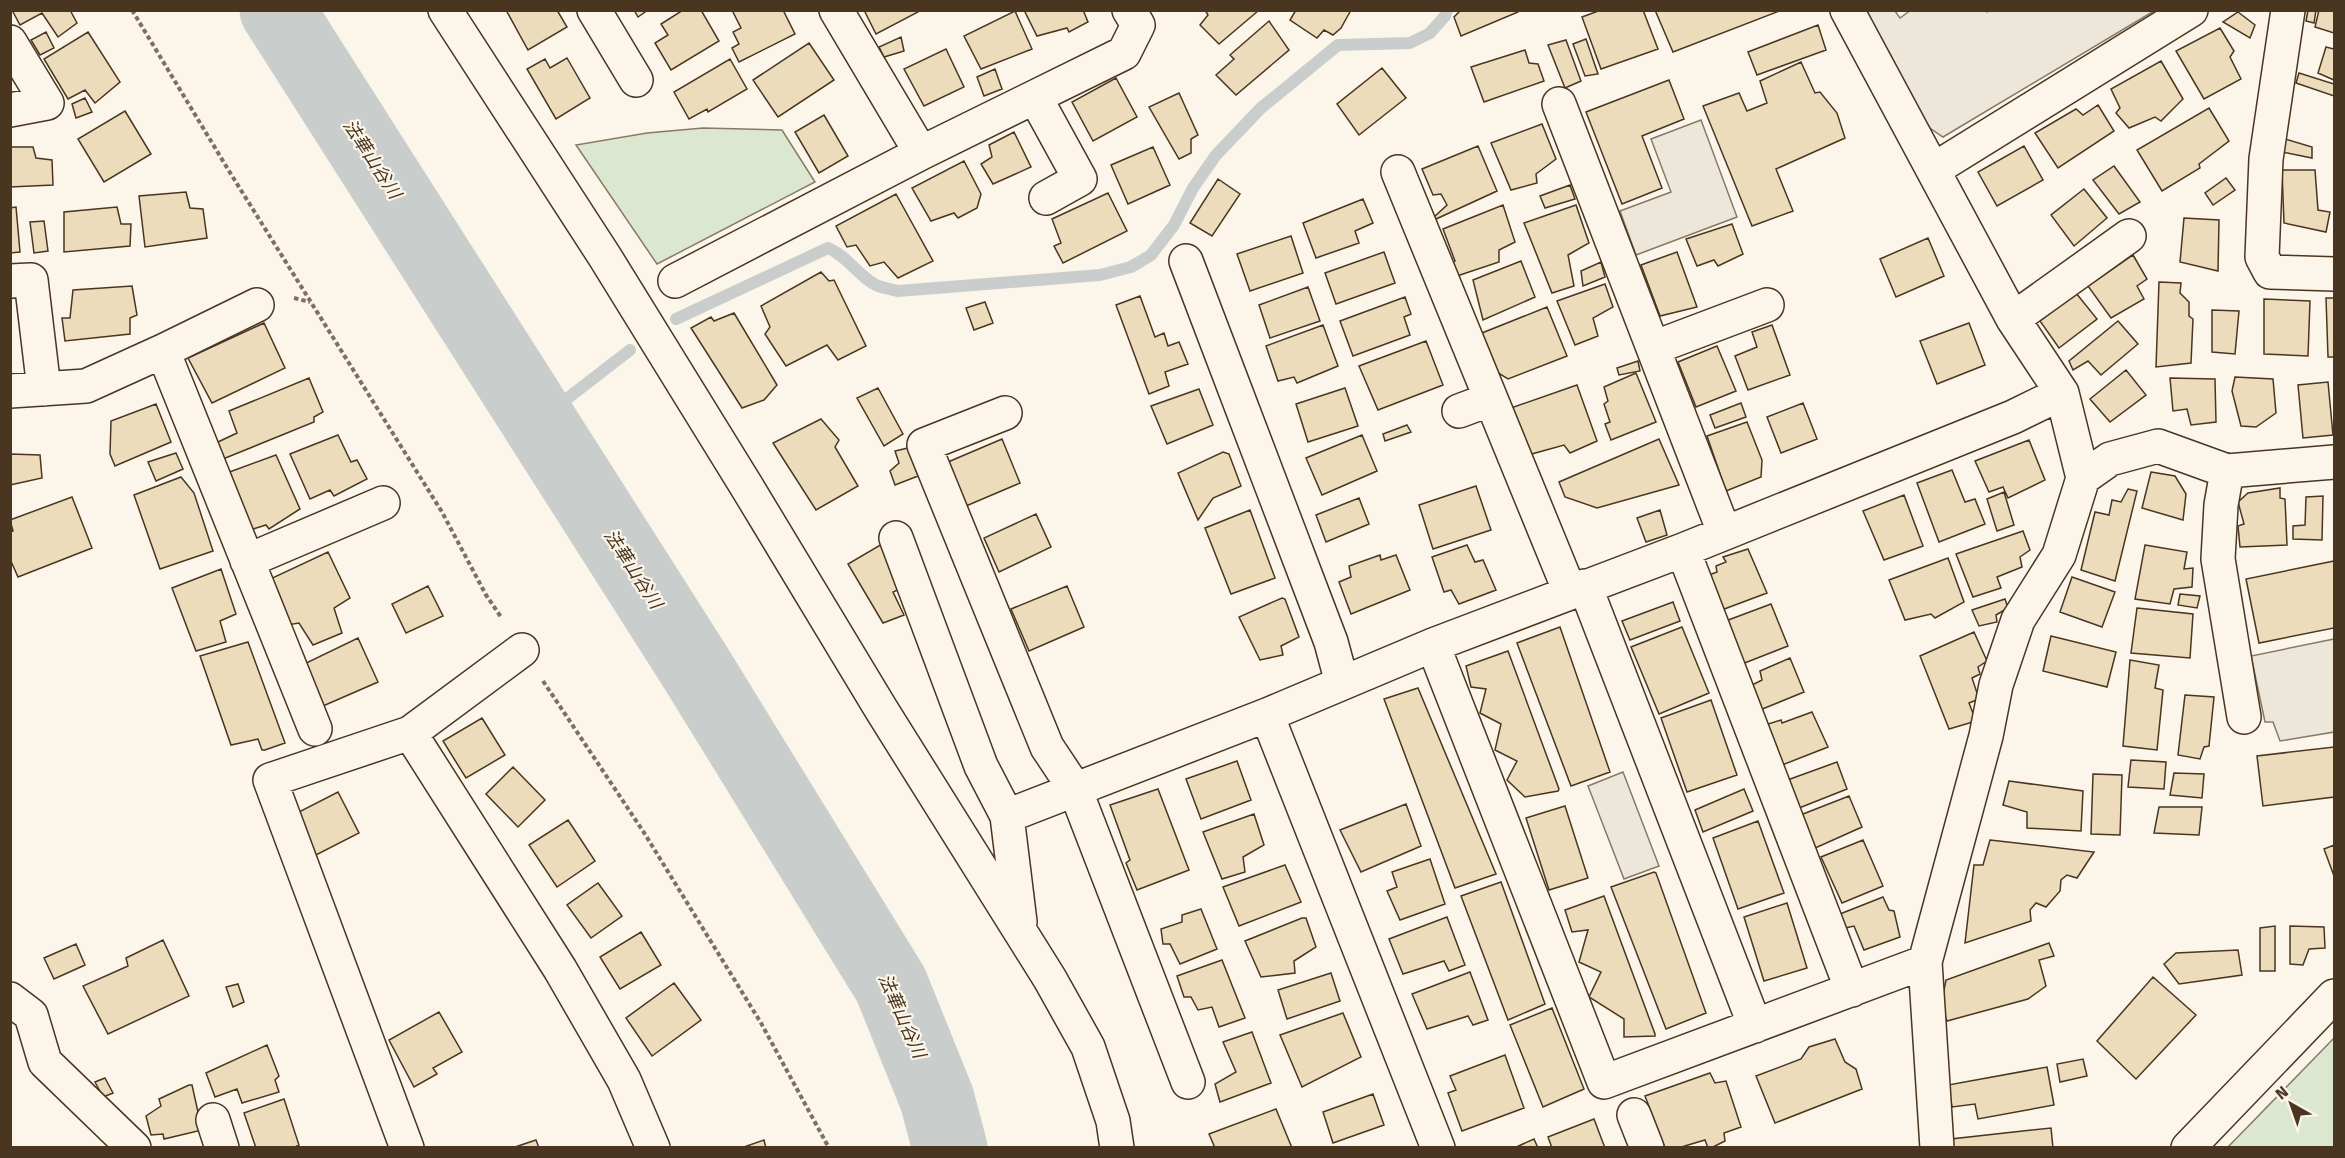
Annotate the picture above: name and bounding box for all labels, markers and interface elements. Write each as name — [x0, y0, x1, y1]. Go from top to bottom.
water label: 法華山谷川 — [338, 115, 407, 204]
water label: 法華山谷川 — [599, 525, 668, 614]
water label: 法華山谷川 — [874, 970, 931, 1063]
north arrow — [2261, 1074, 2321, 1134]
text: N — [2272, 1082, 2292, 1104]

